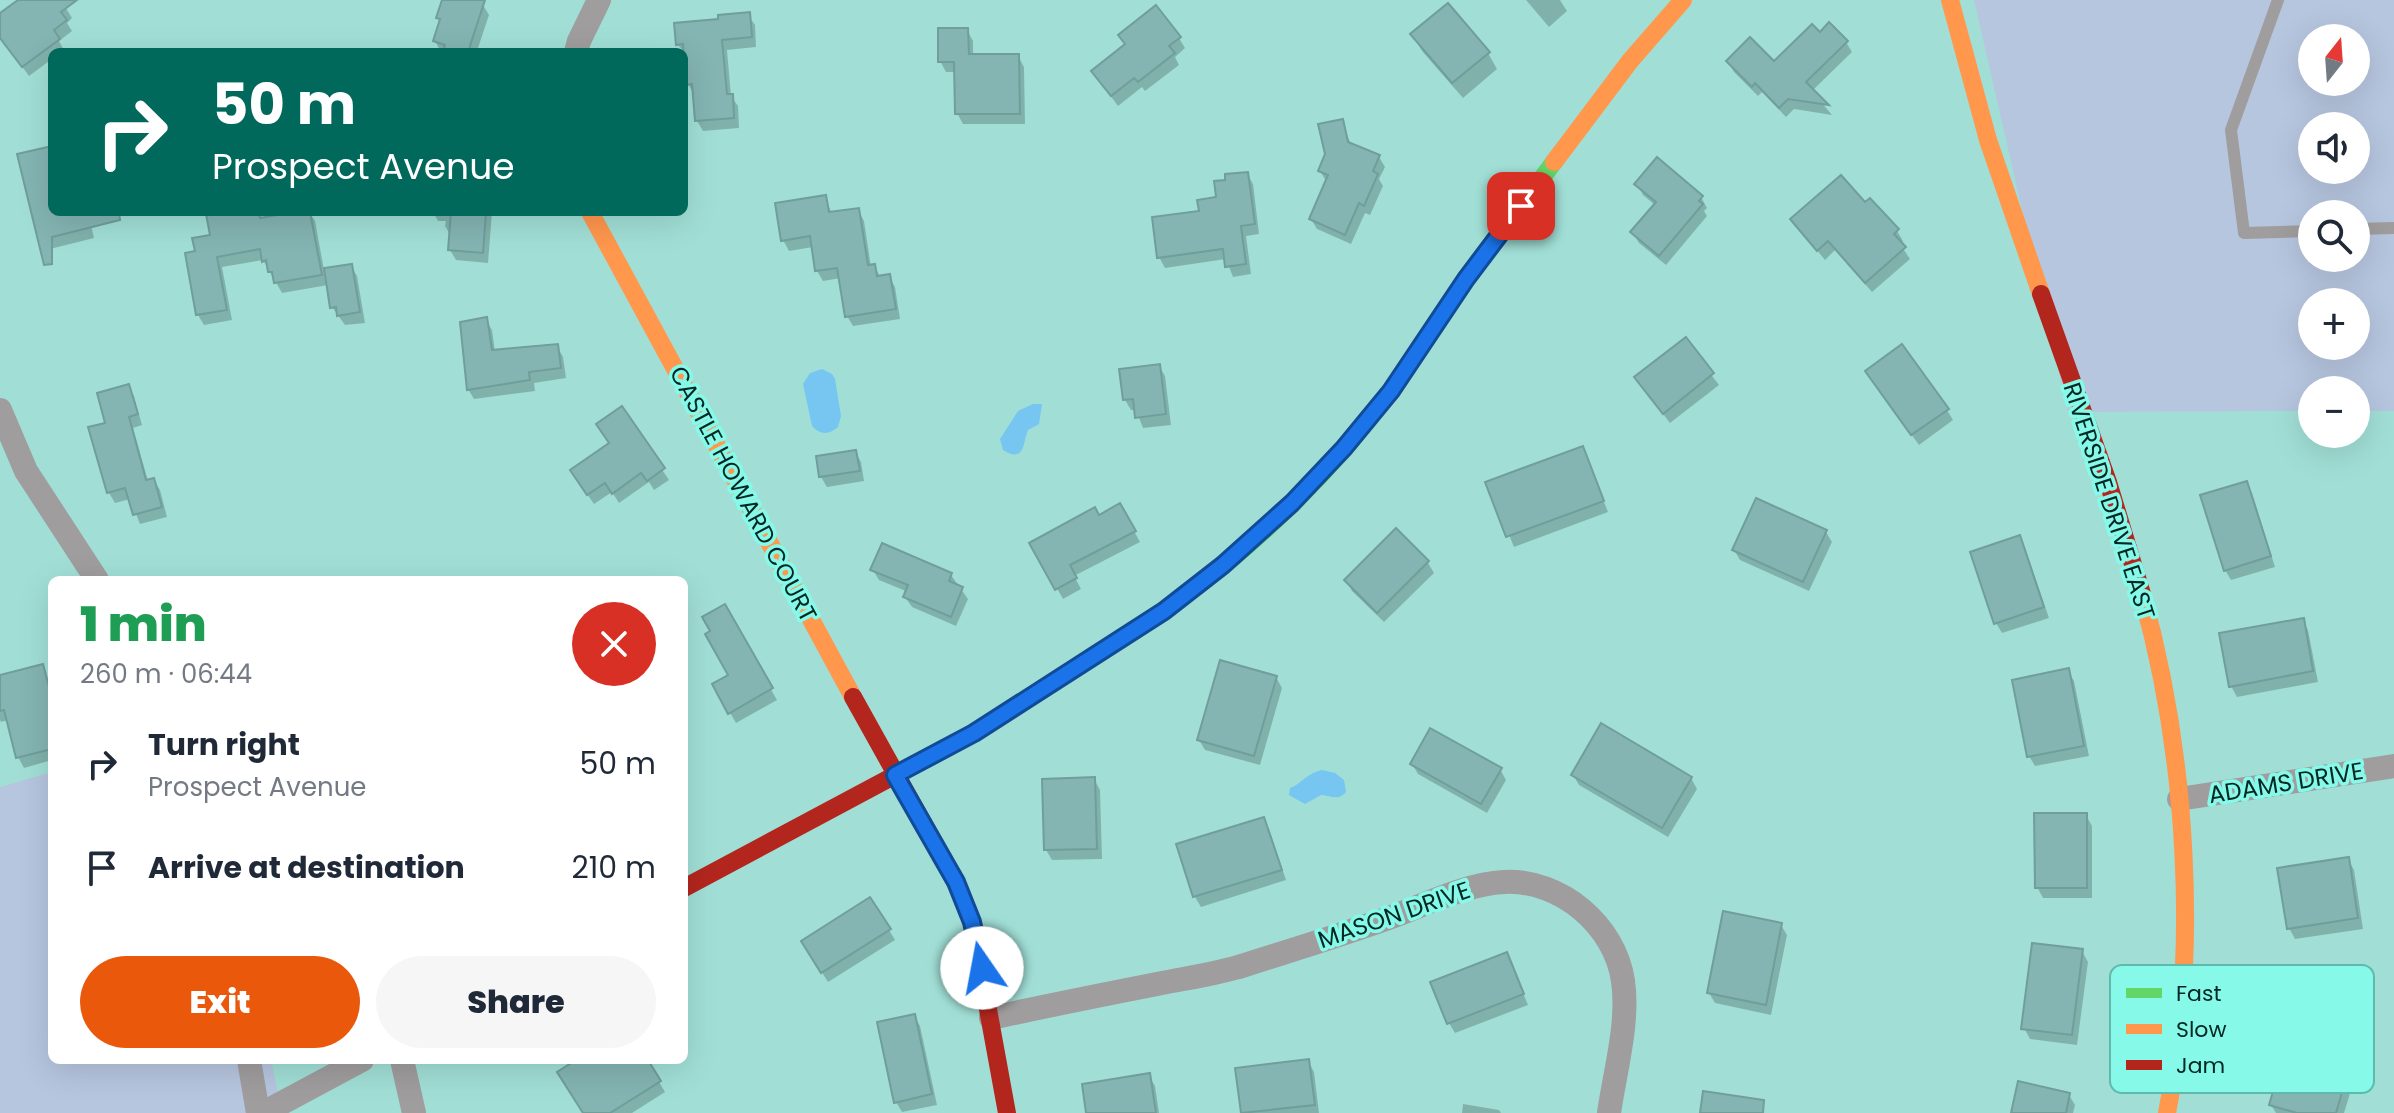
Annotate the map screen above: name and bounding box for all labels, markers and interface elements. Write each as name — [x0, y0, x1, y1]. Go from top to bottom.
north arrow — [2298, 24, 2370, 96]
map controls — [2298, 24, 2370, 448]
text: 50 m — [212, 65, 356, 144]
icon: right — [80, 80, 184, 184]
button: sound — [2298, 112, 2370, 184]
text: Prospect Avenue — [212, 141, 515, 192]
pin — [1487, 172, 1555, 240]
icon: arrive — [1499, 184, 1543, 228]
button: search — [2298, 200, 2370, 272]
button: + — [2298, 288, 2370, 360]
street label: CASTLE HOWARD COURT — [662, 360, 825, 627]
button: − — [2298, 376, 2370, 448]
street label: RIVERSIDE DRIVE EAST — [2056, 378, 2163, 624]
text: 1 min — [80, 591, 207, 658]
button: close — [572, 602, 656, 686]
text: 260 m · 06:44 — [80, 656, 252, 692]
text: Turn right — [148, 723, 300, 766]
icon: right — [80, 742, 124, 786]
text: 50 m — [579, 742, 656, 785]
street label: ADAMS DRIVE — [2206, 754, 2366, 811]
text: Prospect Avenue — [148, 769, 366, 805]
icon: arrive — [80, 846, 124, 890]
text: Arrive at destination — [148, 846, 465, 889]
text: 210 m — [571, 846, 656, 889]
street label: MASON DRIVE — [1313, 873, 1474, 956]
position arrow — [940, 926, 1024, 1010]
button: Exit — [80, 956, 360, 1048]
button: Share — [376, 956, 656, 1048]
legend — [2110, 965, 2374, 1093]
text: Fast — [2176, 978, 2221, 1009]
text: Slow — [2176, 1014, 2226, 1045]
text: Jam — [2176, 1050, 2225, 1081]

